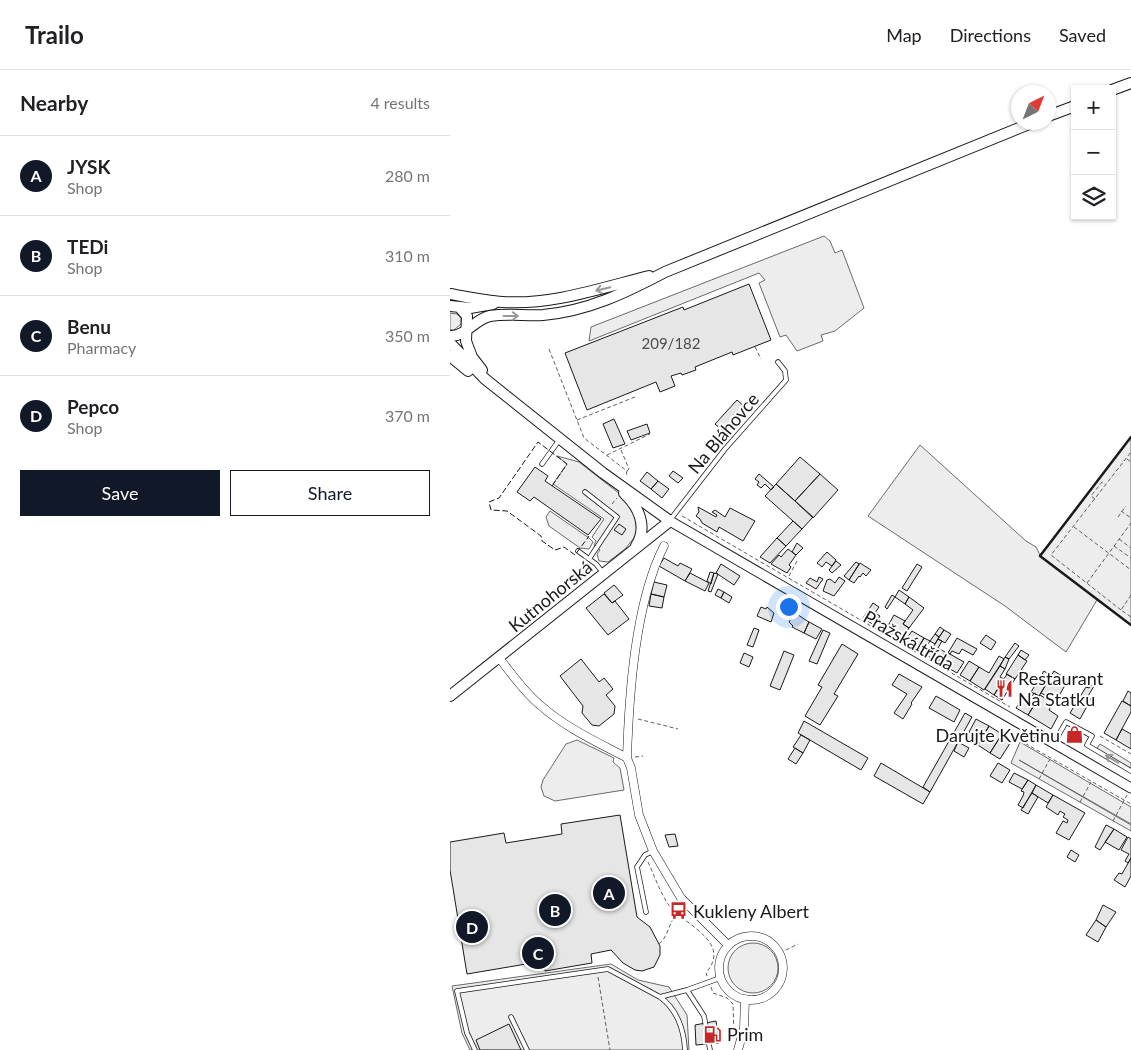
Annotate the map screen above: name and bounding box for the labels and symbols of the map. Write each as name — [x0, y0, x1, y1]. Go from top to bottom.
north arrow — [1011, 85, 1056, 130]
one-way arrow — [595, 285, 611, 294]
one-way arrow — [503, 311, 519, 321]
house number: 209/182 — [642, 334, 700, 352]
street label: Na Bláhovce — [683, 388, 763, 478]
street label: Kutnohorská — [504, 556, 596, 636]
your location — [776, 594, 802, 620]
street label: Pražská třída — [860, 605, 958, 675]
place label: Restaurant Na Statku — [1018, 667, 1104, 710]
restaurant icon: Restaurant Na Statku — [994, 678, 1014, 698]
place label: Darujte Květinu — [936, 724, 1060, 746]
shop icon: Darujte Květinu — [1064, 725, 1084, 745]
one-way arrow — [1105, 754, 1119, 764]
pin: A — [593, 874, 625, 912]
pin: B — [539, 891, 571, 929]
place label: Kukleny Albert — [693, 900, 810, 922]
bus stop icon: Kukleny Albert — [669, 901, 689, 921]
pin: D — [456, 908, 488, 946]
pin: C — [522, 934, 554, 972]
place label: Prim — [727, 1023, 763, 1045]
fuel station icon: Prim — [703, 1024, 723, 1044]

